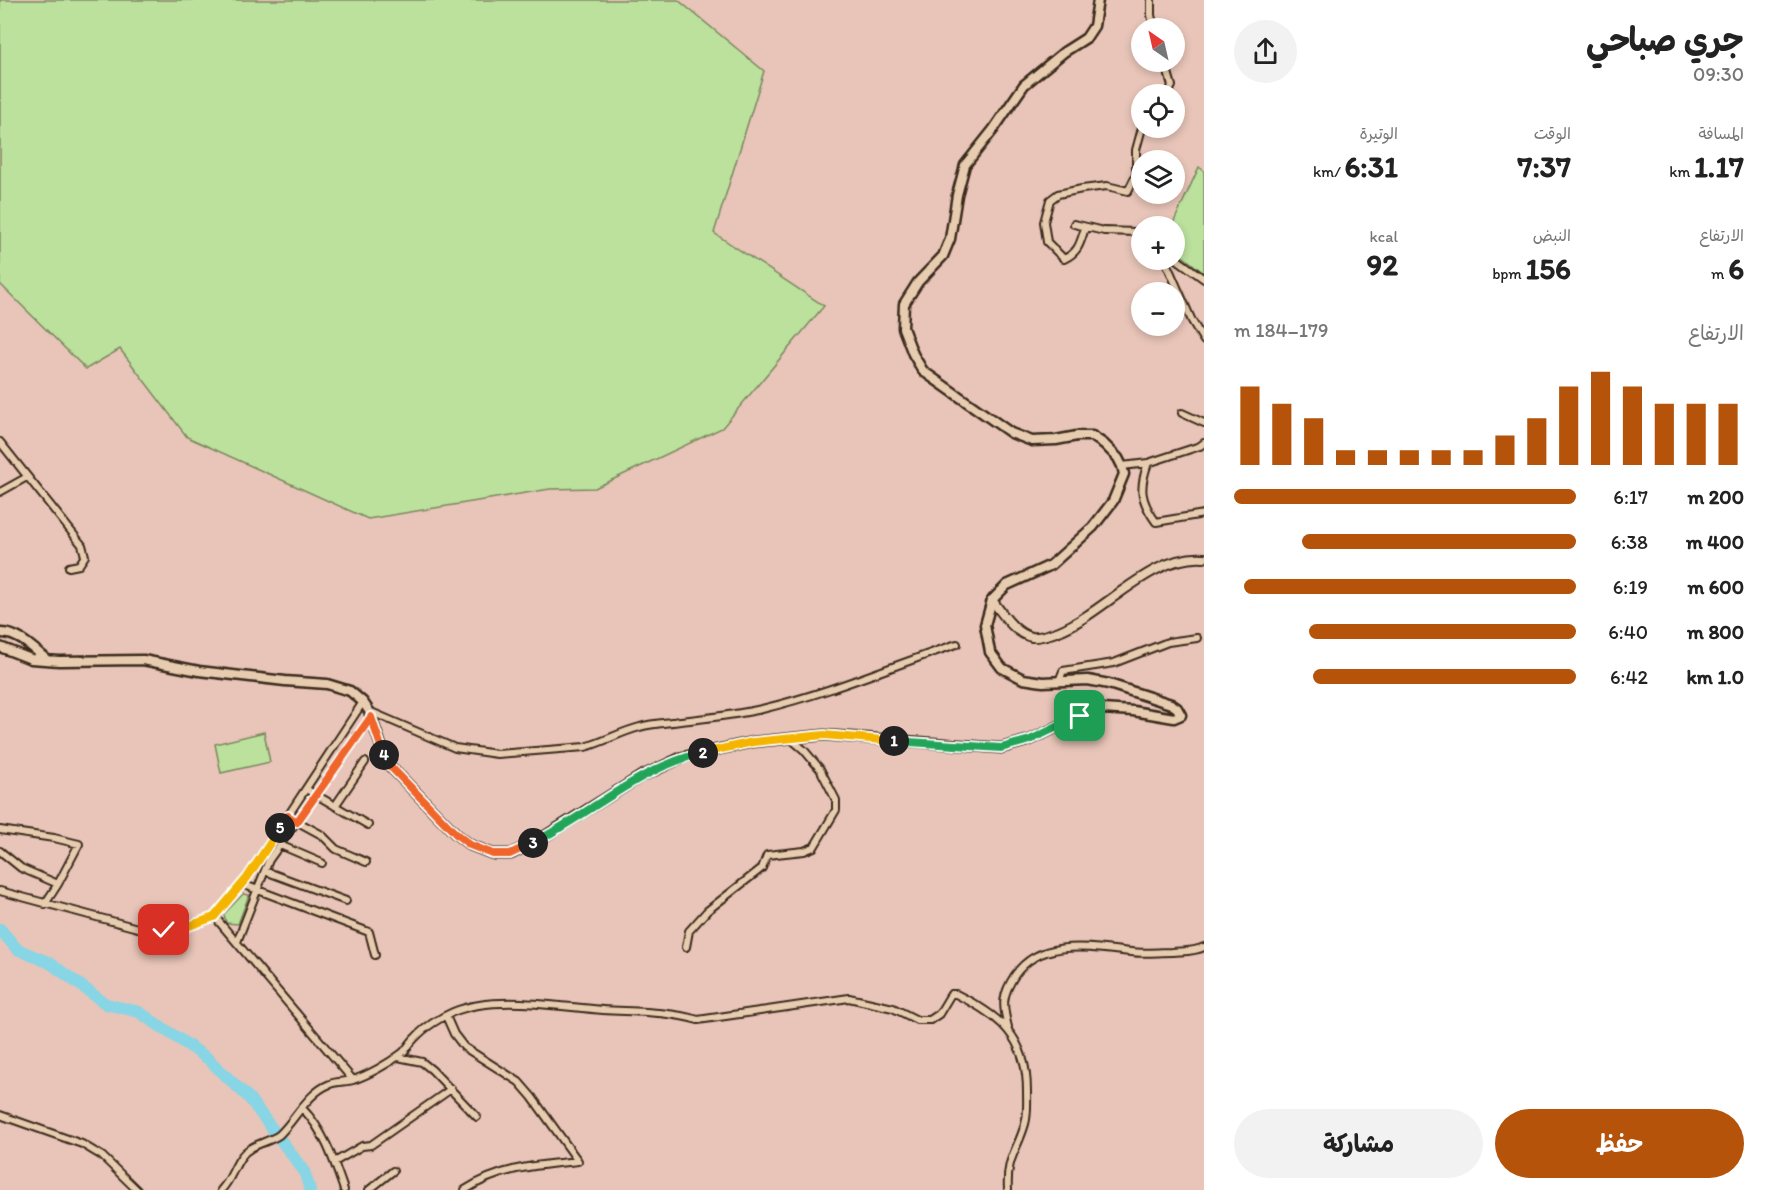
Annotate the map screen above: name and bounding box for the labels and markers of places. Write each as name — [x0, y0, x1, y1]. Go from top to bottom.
pin — [1054, 690, 1105, 741]
pin: 1 — [879, 726, 909, 756]
pin: 2 — [688, 738, 718, 768]
pin: 4 — [369, 740, 399, 770]
pin: 5 — [265, 813, 295, 843]
pin: 3 — [518, 828, 548, 858]
pin — [138, 904, 189, 955]

